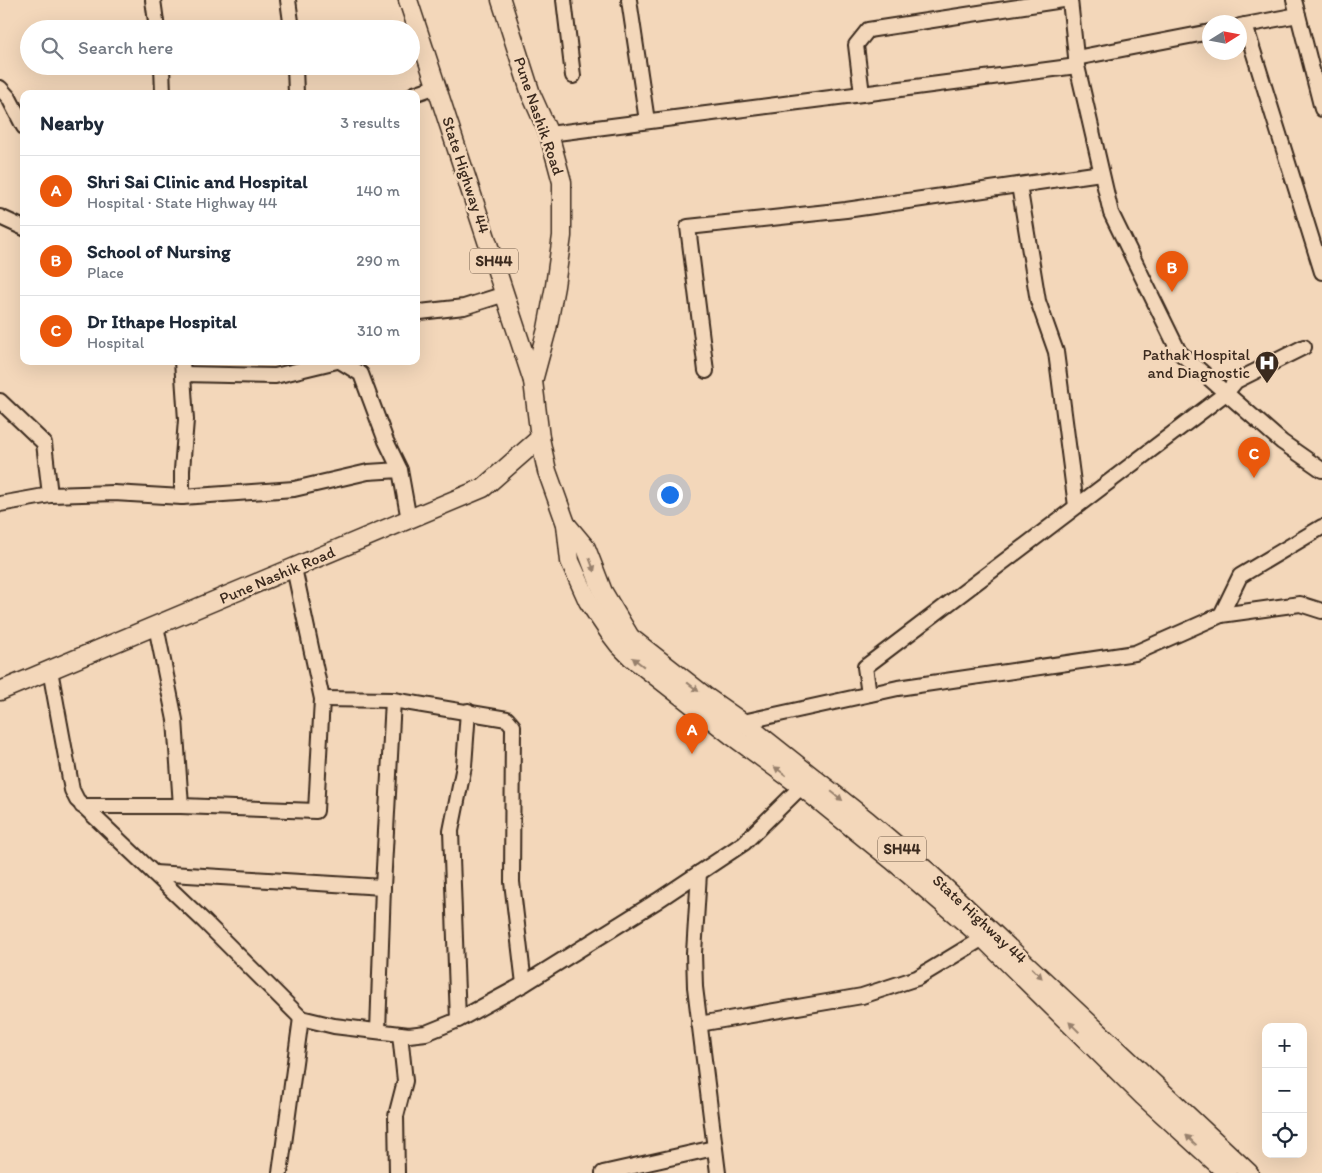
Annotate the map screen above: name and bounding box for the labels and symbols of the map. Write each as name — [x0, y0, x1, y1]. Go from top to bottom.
north arrow — [1202, 15, 1247, 60]
street label: Pune Nashik Road — [510, 54, 568, 178]
street label: State Highway 44 — [438, 114, 494, 236]
road number: SH44 — [470, 248, 518, 274]
pin: B — [1156, 251, 1188, 292]
place label: Pathak Hospital and Diagnostic — [1142, 345, 1250, 382]
hospital icon: Pathak Hospital and Diagnostic — [1254, 350, 1280, 384]
pin: C — [1238, 437, 1270, 478]
your location — [657, 482, 683, 508]
street label: Pune Nashik Road — [216, 542, 338, 608]
one-way arrow — [588, 558, 596, 573]
one-way arrow — [631, 656, 644, 667]
one-way arrow — [687, 681, 700, 692]
pin: A — [676, 713, 708, 754]
one-way arrow — [773, 766, 787, 776]
one-way arrow — [830, 790, 843, 801]
road number: SH44 — [878, 836, 926, 862]
street label: State Highway 44 — [929, 870, 1031, 968]
one-way arrow — [1031, 967, 1043, 979]
one-way arrow — [1068, 1022, 1080, 1034]
one-way arrow — [1185, 1134, 1197, 1146]

